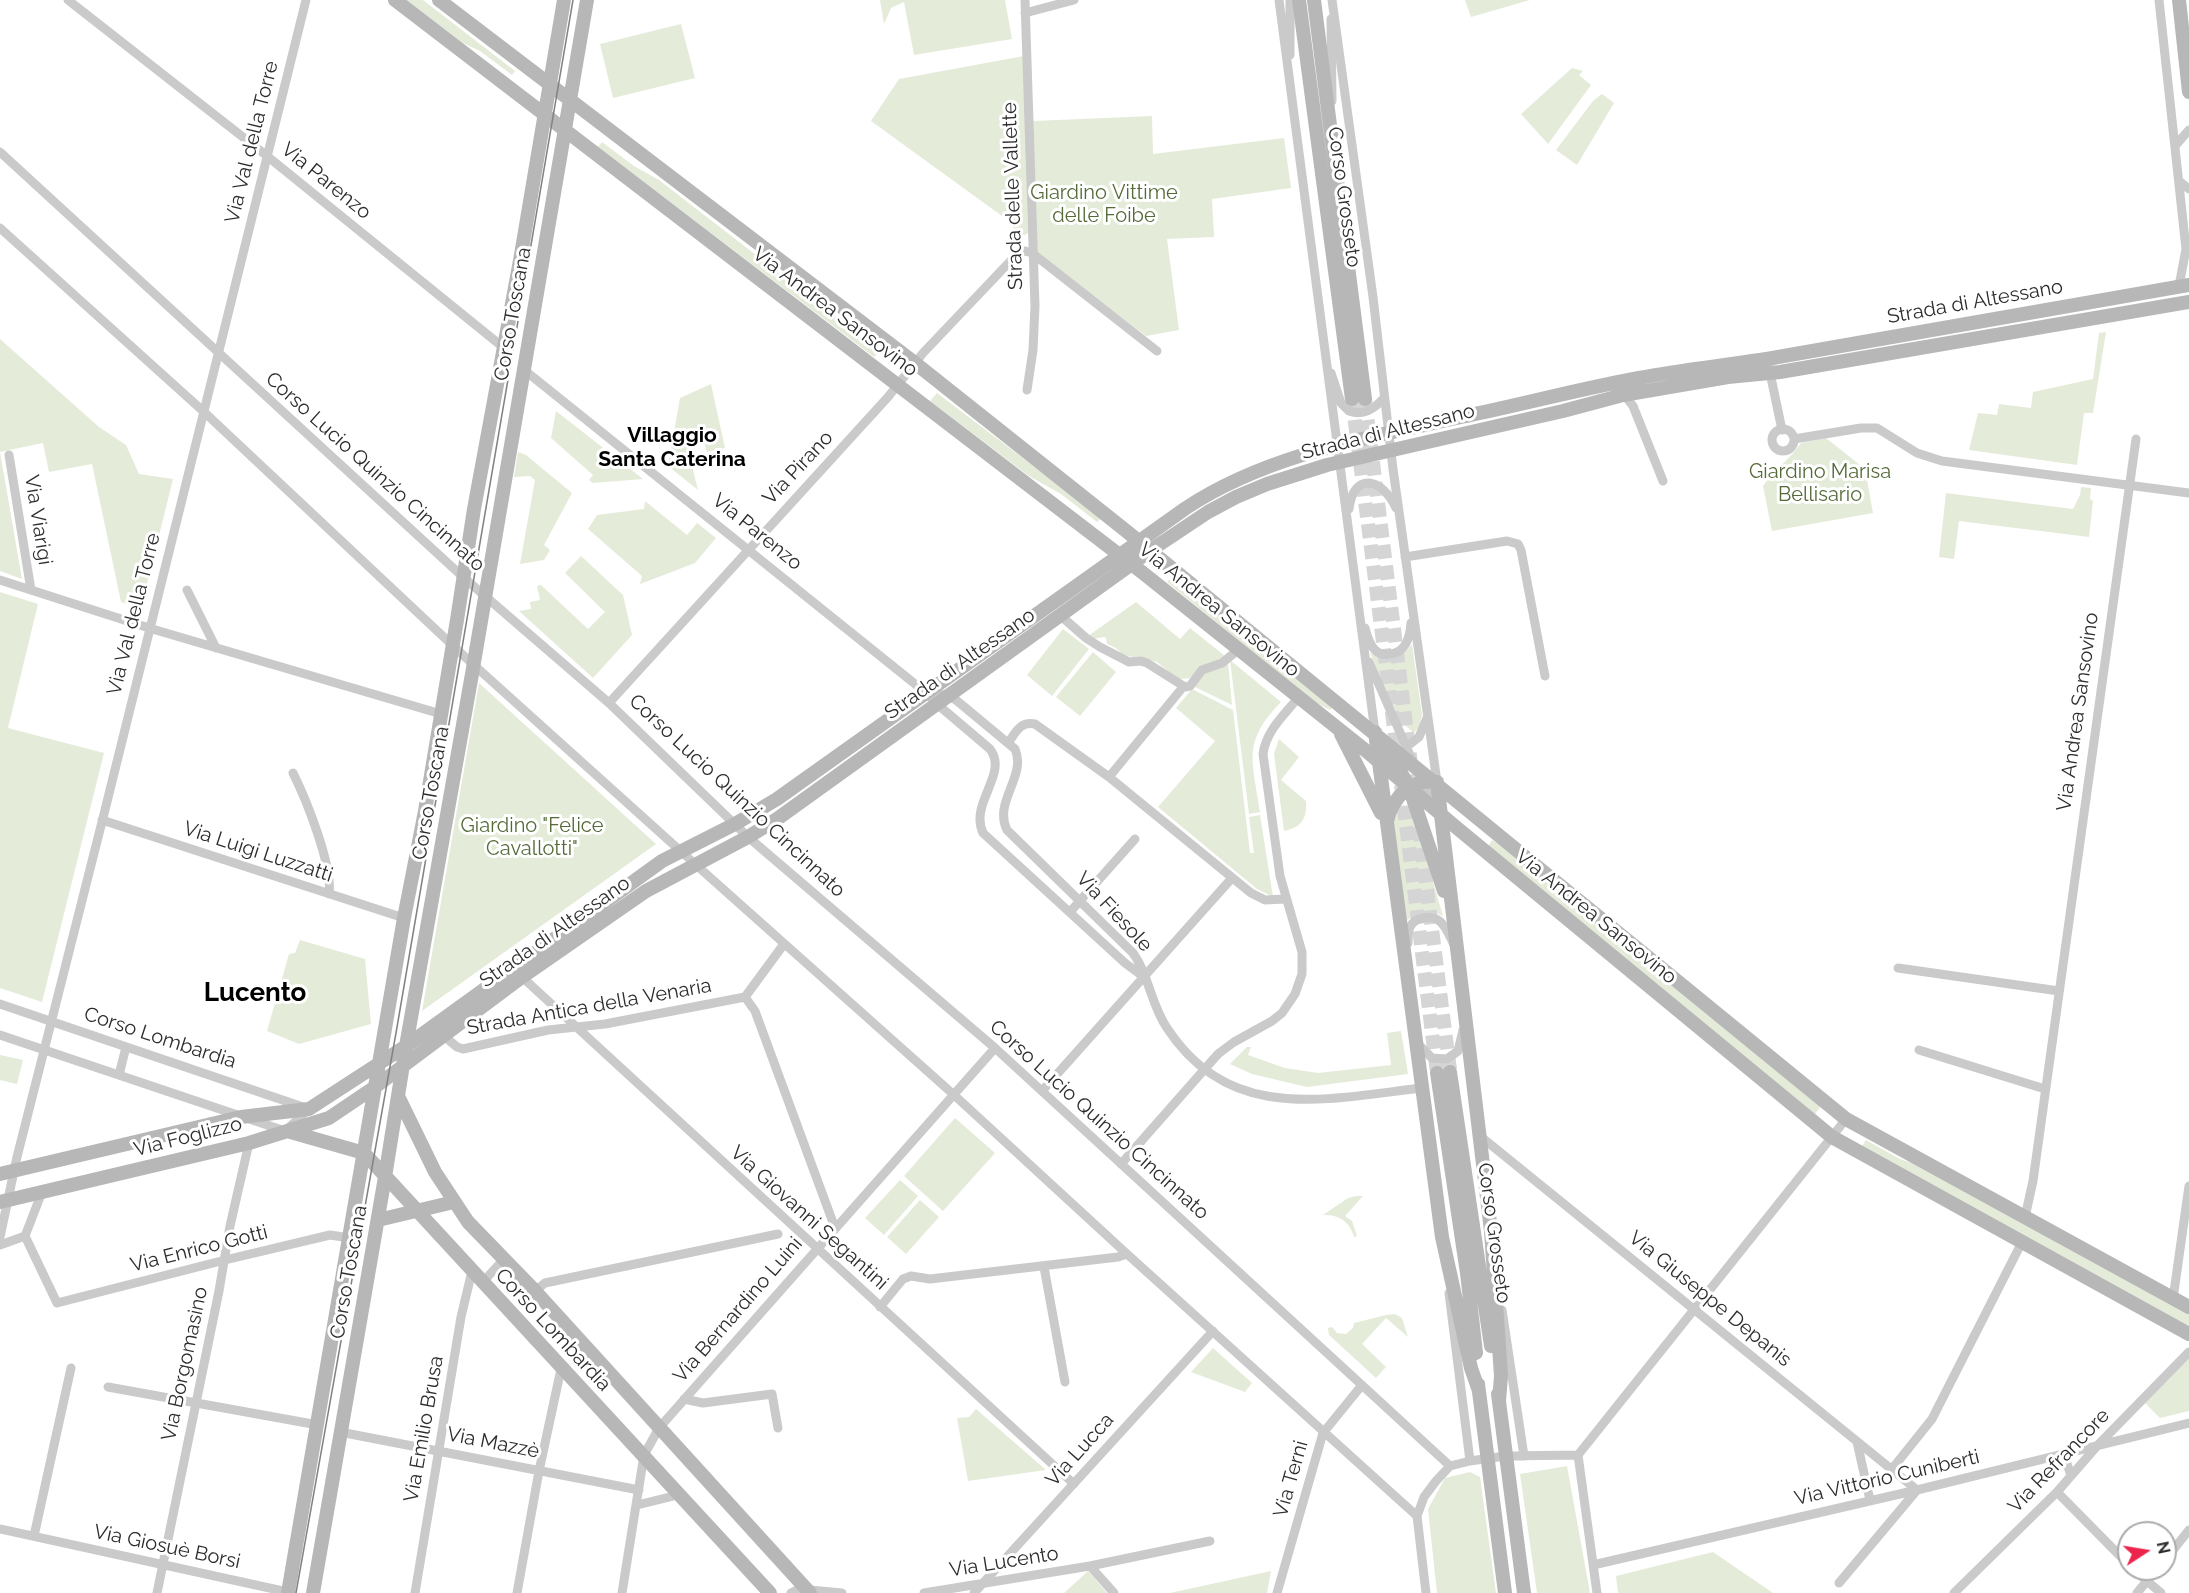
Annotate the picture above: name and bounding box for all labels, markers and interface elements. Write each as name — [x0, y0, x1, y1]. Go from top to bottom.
street label: Via Val della Torre — [220, 58, 284, 226]
street label: Strada delle Vallette — [998, 102, 1028, 290]
street label: Corso Grosseto — [1322, 125, 1366, 269]
street label: Via Parenzo — [276, 137, 376, 225]
park label: Giardino Vittime delle Foibe — [1030, 181, 1178, 228]
street label: Via Andrea Sansovino — [748, 242, 922, 382]
street label: Corso Toscana — [489, 245, 537, 383]
street label: Strada di Altessano — [1885, 275, 2065, 329]
street label: Corso Lucio Quinzio Cincinnato — [260, 367, 490, 577]
street label: Strada di Altessano — [1299, 399, 1477, 465]
district label: Villaggio Santa Caterina — [598, 423, 746, 473]
street label: Via Pirano — [758, 426, 838, 510]
park label: Giardino Marisa Bellisario — [1749, 460, 1891, 507]
street label: Via Viarigi — [19, 473, 57, 567]
street label: Via Parenzo — [707, 488, 807, 576]
street label: Via Val della Torre — [102, 530, 166, 698]
street label: Via Andrea Sansovino — [1134, 538, 1304, 682]
street label: Strada di Altessano — [880, 603, 1040, 725]
street label: Via Andrea Sansovino — [2052, 611, 2104, 813]
street label: Corso Lucio Quinzio Cincinnato — [624, 689, 850, 903]
street label: Corso Toscana — [407, 724, 455, 862]
park label: Giardino "Felice Cavallotti" — [461, 814, 603, 861]
street label: Via Luigi Luzzatti — [180, 817, 336, 887]
street label: Via Andrea Sansovino — [1511, 845, 1681, 989]
street label: Via Fiesole — [1071, 867, 1157, 957]
street label: Strada di Altessano — [475, 871, 635, 993]
street label: Strada Antica della Venaria — [465, 974, 713, 1040]
district label: Lucento — [204, 977, 306, 1009]
street label: Corso Lombardia — [81, 1002, 239, 1074]
street label: Corso Lucio Quinzio Cincinnato — [984, 1015, 1214, 1225]
street label: Via Foglizzo — [131, 1112, 245, 1162]
street label: Via Giovanni Segantini — [725, 1141, 893, 1295]
street label: Corso Grosseto — [1472, 1161, 1516, 1305]
street label: Corso Toscana — [325, 1203, 373, 1341]
street label: Via Enrico Gotti — [128, 1220, 270, 1278]
street label: Via Giuseppe Depanis — [1624, 1226, 1796, 1372]
street label: Via Bernardino Luini — [668, 1232, 808, 1388]
street label: Corso Lombardia — [490, 1264, 616, 1396]
street label: Via Borgomasino — [157, 1285, 213, 1443]
street label: Via Emilio Brusa — [399, 1354, 449, 1504]
street label: Via Refrancore — [2003, 1404, 2115, 1518]
street label: Via Lucca — [1041, 1408, 1119, 1492]
street label: Via Mazzè — [445, 1422, 541, 1464]
street label: Via Terni — [1269, 1438, 1313, 1520]
street label: Via Vittorio Cuniberti — [1792, 1445, 1982, 1511]
street label: Via Giosuè Borsi — [92, 1520, 242, 1574]
north arrow — [2117, 1521, 2177, 1581]
text: N — [2153, 1540, 2174, 1556]
street label: Via Lucento — [948, 1542, 1060, 1582]

